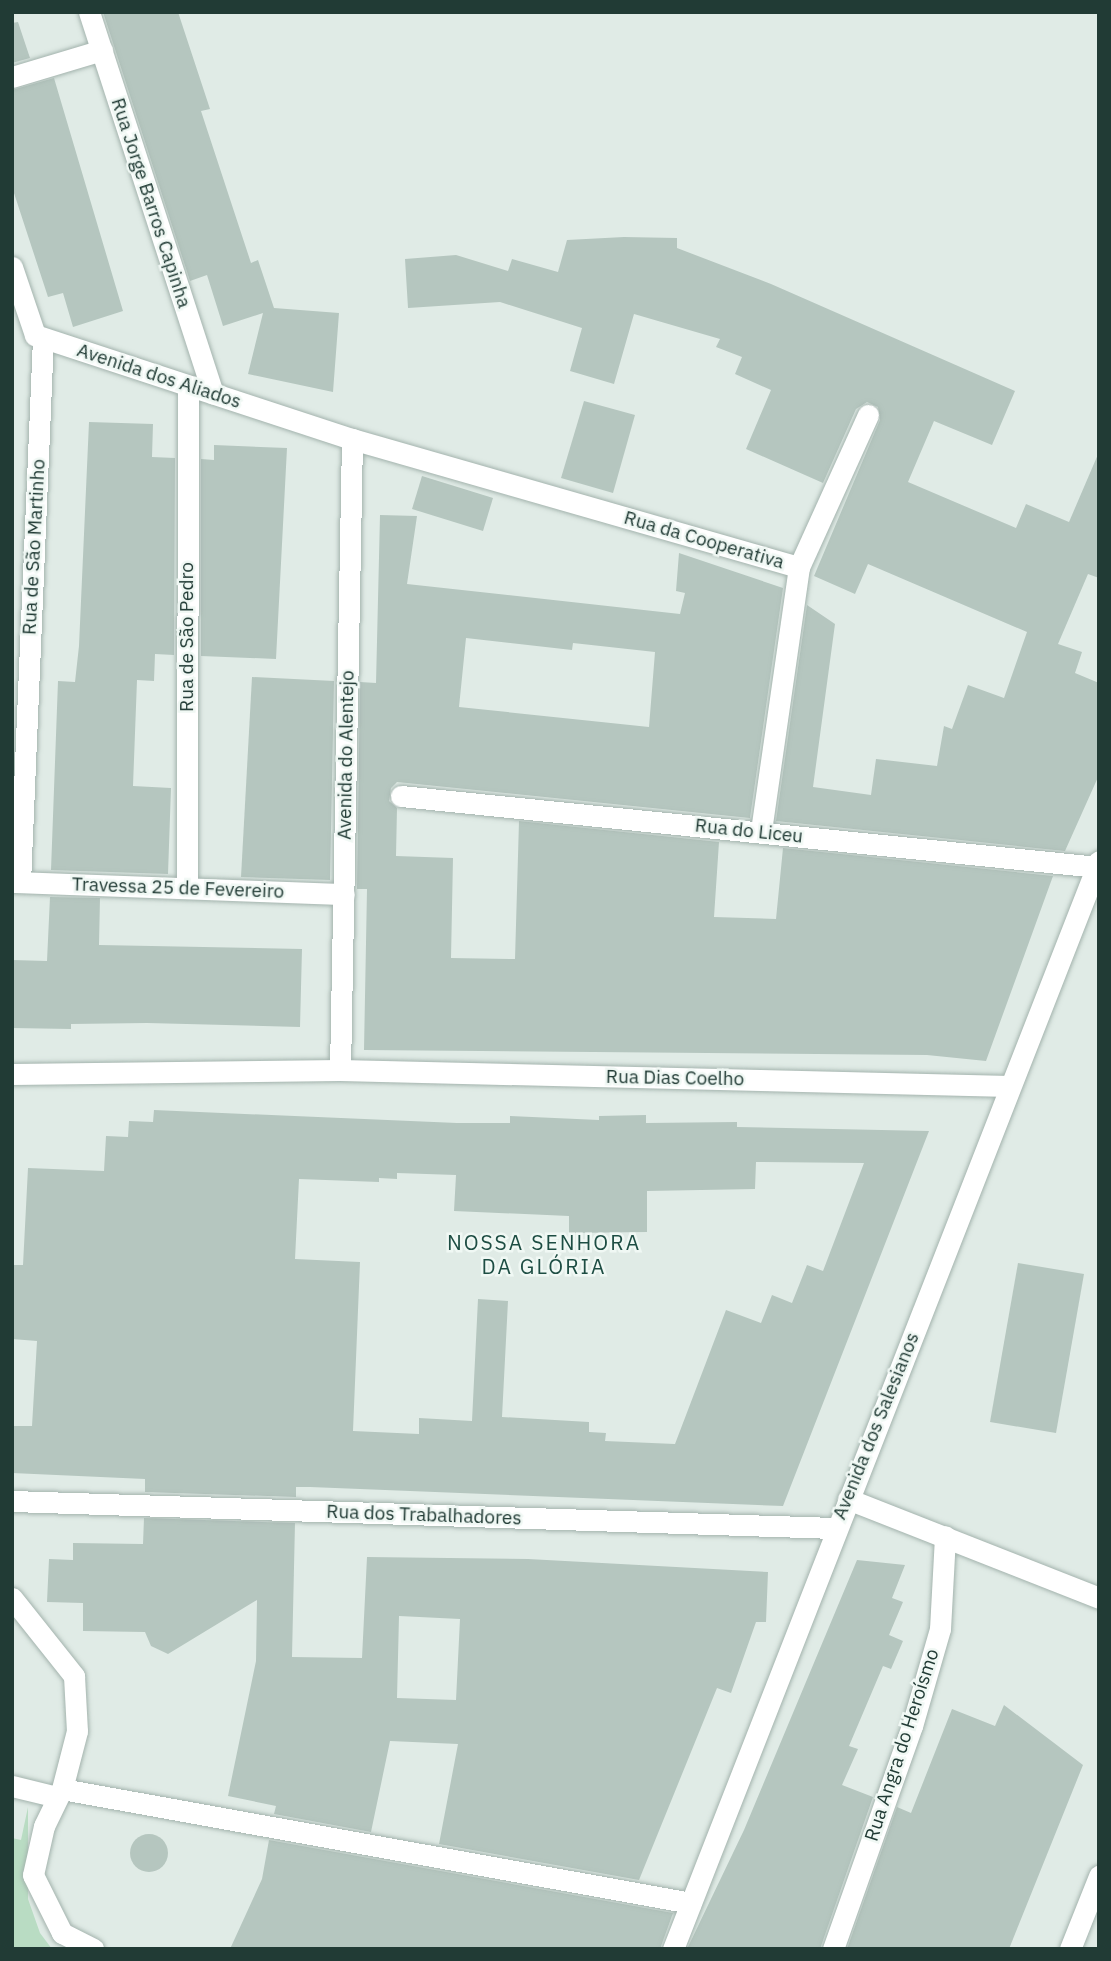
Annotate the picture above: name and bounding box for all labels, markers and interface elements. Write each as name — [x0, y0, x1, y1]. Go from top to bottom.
street label: Rua Jorge Barros Capinha — [106, 95, 196, 311]
street label: Avenida dos Aliados — [74, 339, 244, 413]
street label: Rua de São Martinho — [18, 458, 50, 636]
street label: Rua da Cooperativa — [621, 506, 787, 574]
street label: Rua de São Pedro — [176, 562, 198, 712]
street label: Avenida do Alentejo — [333, 670, 359, 840]
street label: Rua do Liceu — [694, 814, 804, 848]
street label: Travessa 25 de Fevereiro — [71, 873, 285, 903]
street label: Rua Dias Coelho — [606, 1065, 744, 1091]
district label: NOSSA SENHORA DA GLÓRIA — [449, 1229, 639, 1279]
street label: Avenida dos Salesianos — [828, 1329, 924, 1523]
street label: Rua dos Trabalhadores — [326, 1500, 522, 1530]
street label: Rua Angra do Heroísmo — [860, 1646, 944, 1844]

